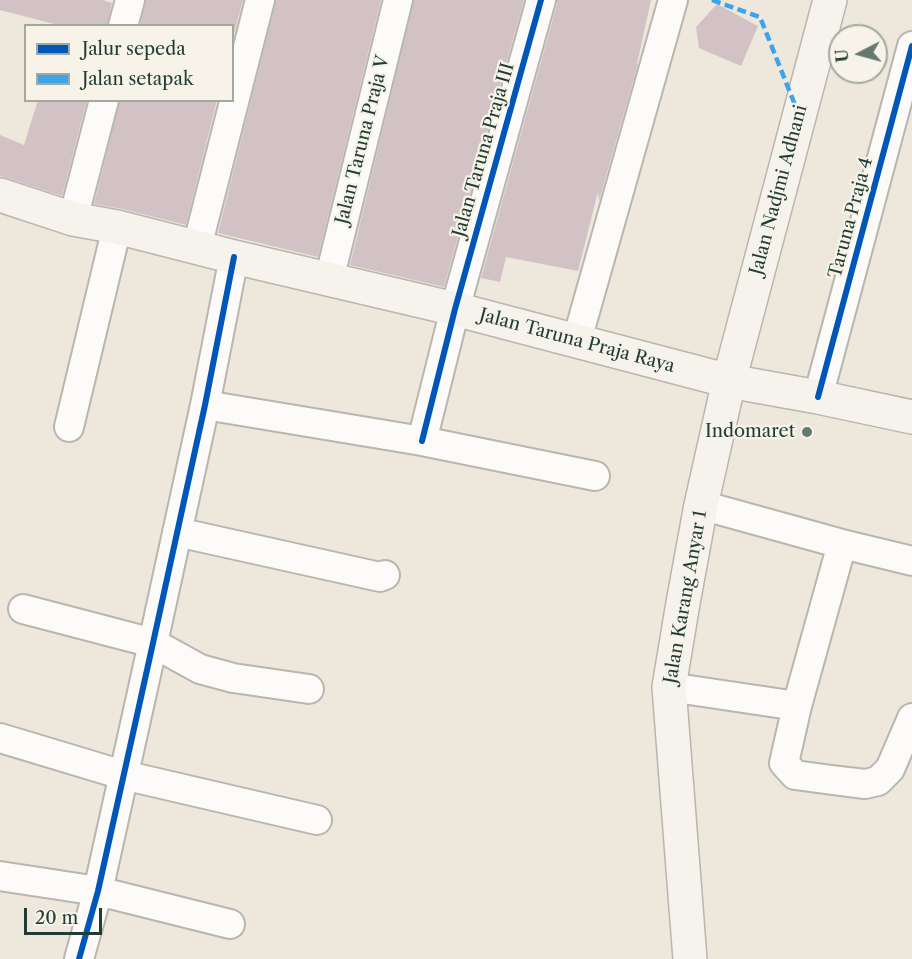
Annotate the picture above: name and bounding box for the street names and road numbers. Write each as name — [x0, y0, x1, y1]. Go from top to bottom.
street label: Jalan Taruna Praja V — [332, 53, 394, 227]
street label: Jalan Taruna Praja III — [449, 60, 519, 240]
street label: Jalan Nadjmi Adhani — [746, 103, 812, 277]
street label: Taruna Praja 4 — [824, 155, 878, 281]
street label: Jalan Taruna Praja Raya — [477, 304, 677, 378]
street label: Jalan Karang Anyar 1 — [660, 509, 712, 685]

